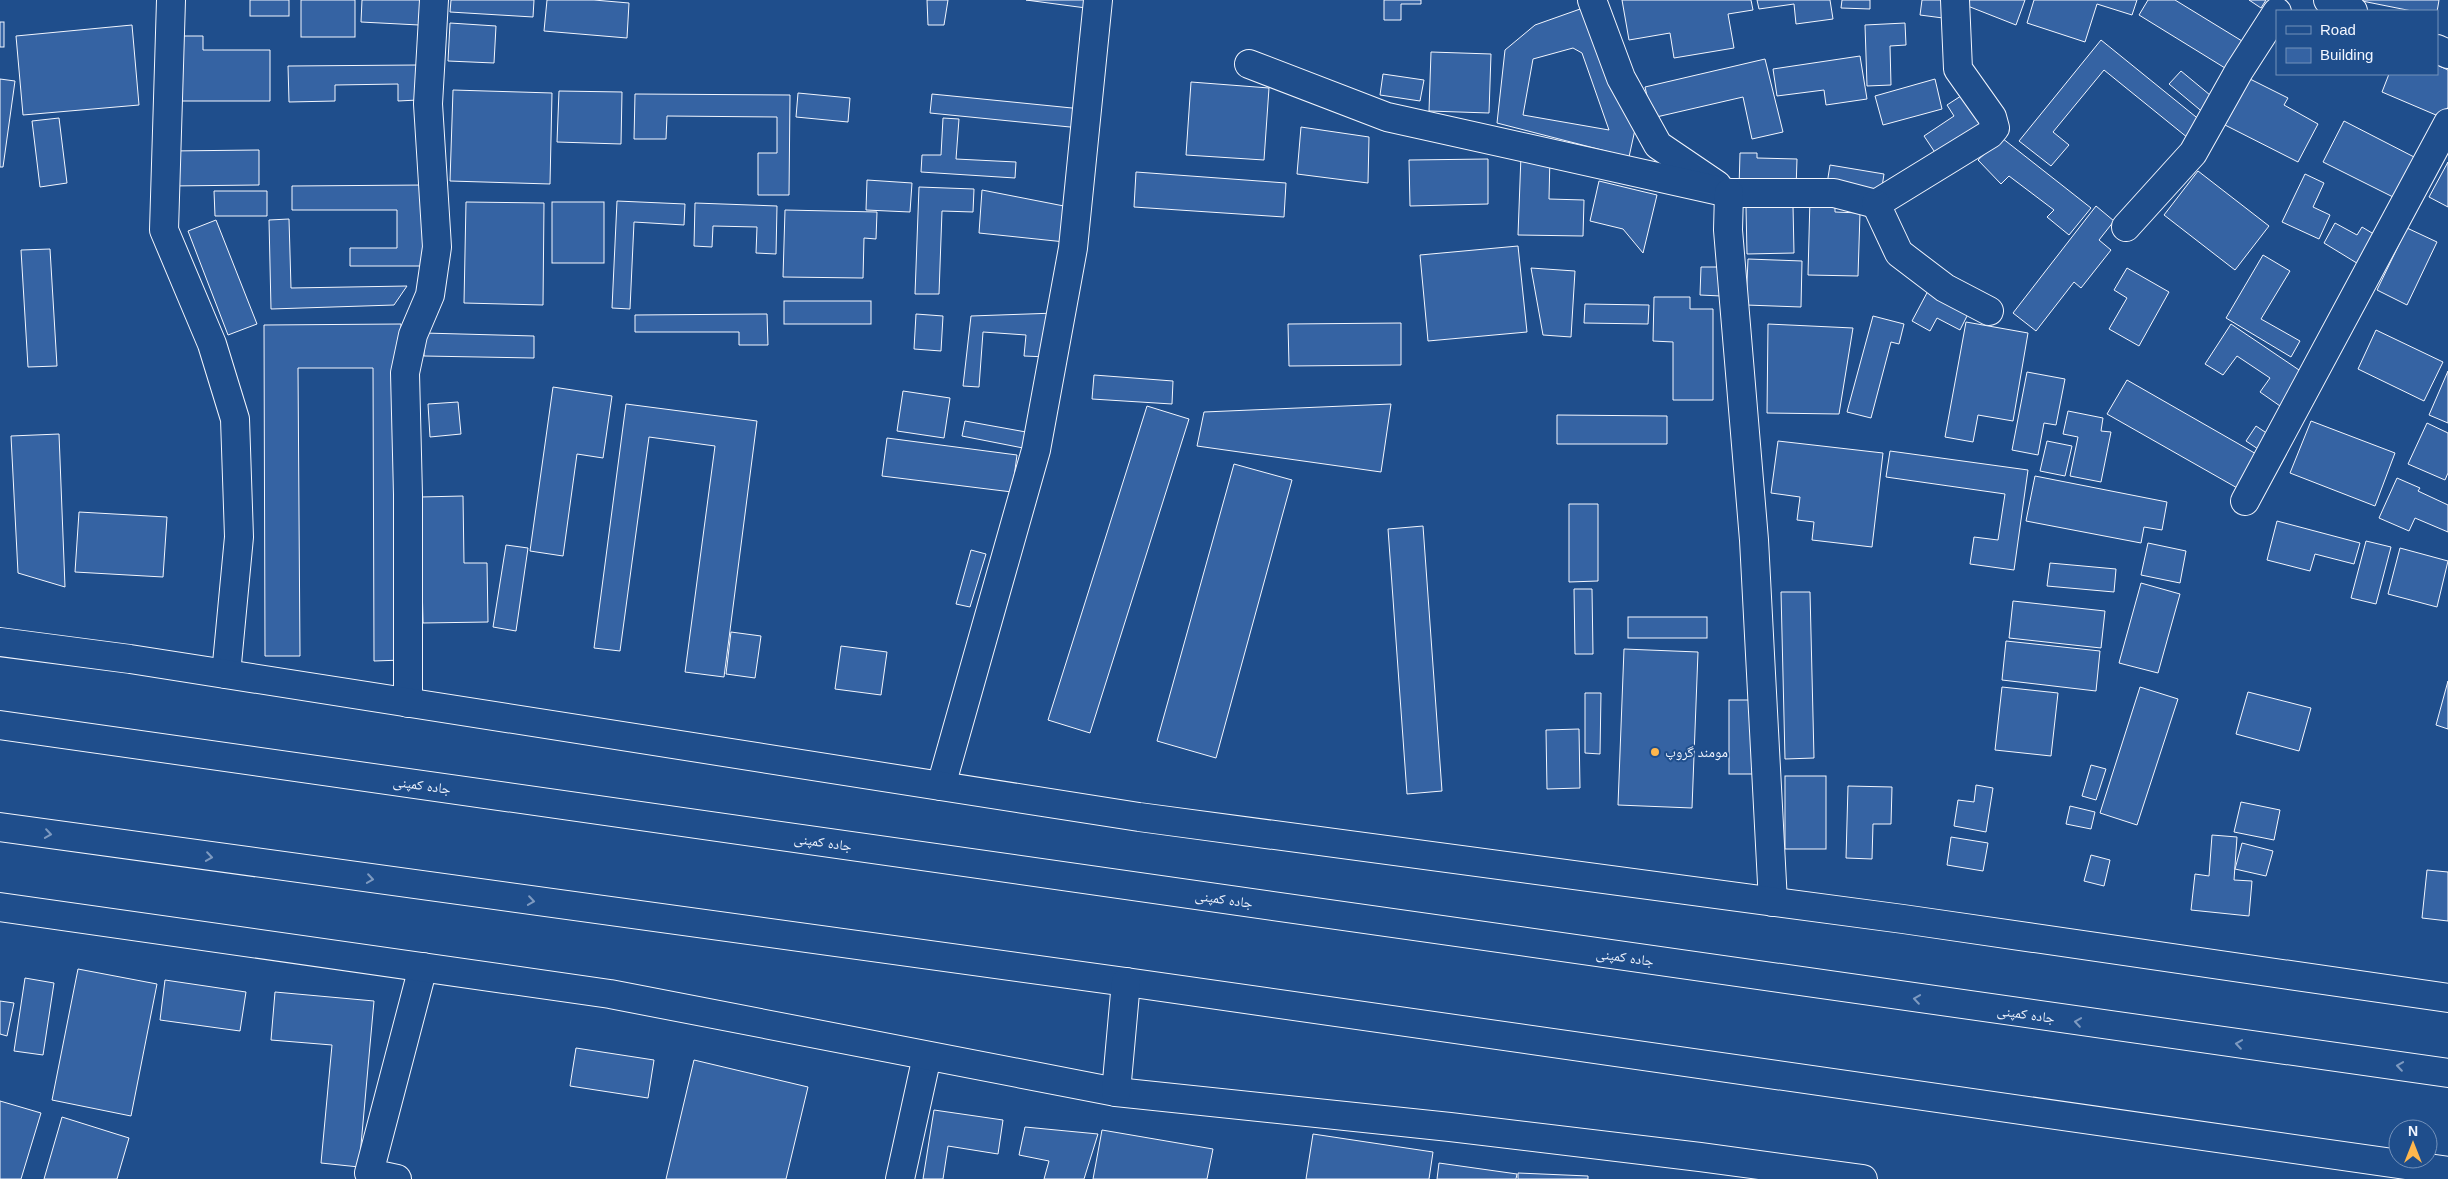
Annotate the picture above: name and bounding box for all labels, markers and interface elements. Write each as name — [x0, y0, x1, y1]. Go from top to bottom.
legend — [2276, 10, 2438, 75]
text: Road — [2320, 21, 2356, 38]
text: Building — [2320, 46, 2373, 63]
place label: مومند گروپ — [1665, 744, 1728, 761]
marker: مومند گروپ — [1649, 746, 1661, 758]
street label: جاده کمپنی — [392, 773, 452, 798]
one-way arrow — [45, 828, 53, 839]
street label: جاده کمپنی — [793, 830, 853, 855]
one-way arrow — [205, 851, 213, 862]
one-way arrow — [366, 873, 374, 884]
street label: جاده کمپنی — [1194, 887, 1254, 912]
one-way arrow — [528, 895, 536, 906]
street label: جاده کمپنی — [1595, 945, 1655, 970]
one-way arrow — [1913, 994, 1921, 1004]
street label: جاده کمپنی — [1996, 1002, 2056, 1027]
one-way arrow — [2073, 1017, 2082, 1027]
one-way arrow — [2234, 1039, 2242, 1050]
one-way arrow — [2395, 1061, 2403, 1072]
north arrow — [2388, 1119, 2438, 1169]
text: N — [2408, 1123, 2418, 1139]

